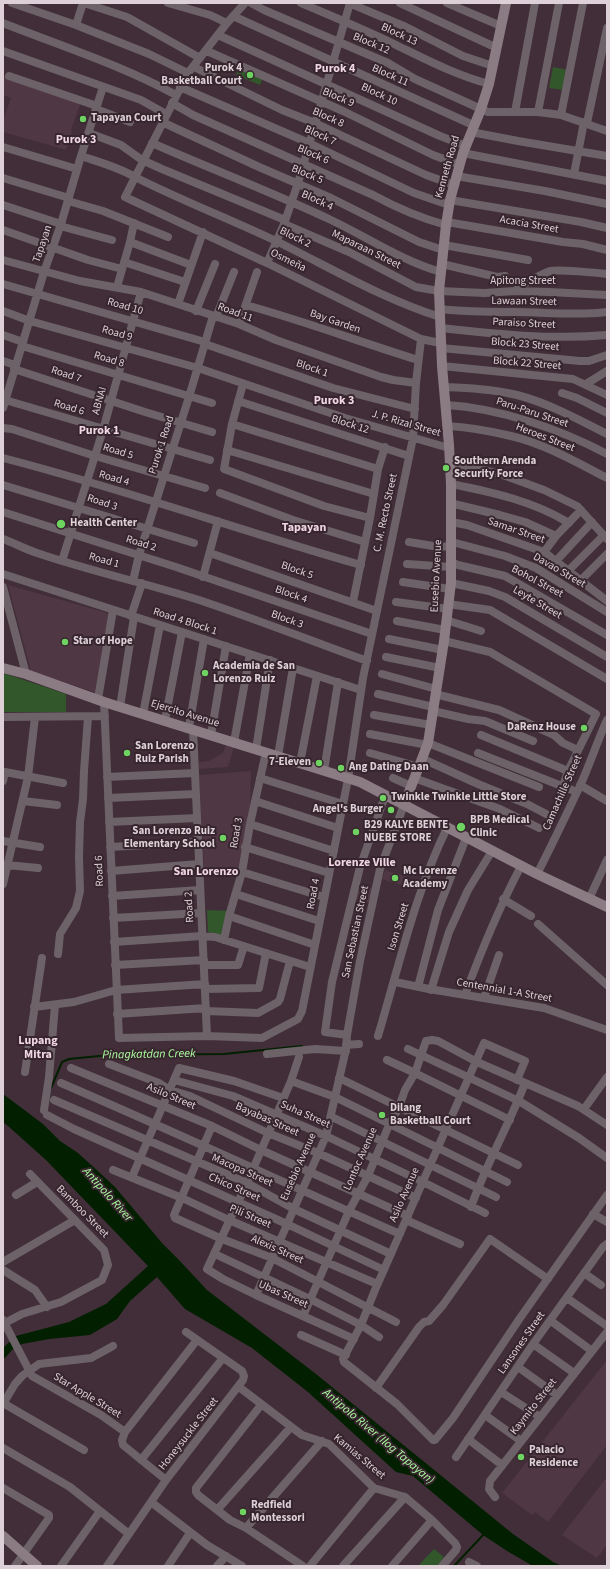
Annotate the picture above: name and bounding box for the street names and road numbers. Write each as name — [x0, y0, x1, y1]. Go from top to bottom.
street label: Block 13 — [379, 21, 419, 49]
street label: Block 12 — [351, 30, 391, 58]
street label: Block 11 — [370, 62, 410, 90]
street label: Block 10 — [359, 81, 399, 109]
street label: Block 9 — [320, 85, 356, 111]
street label: Block 8 — [310, 105, 346, 131]
street label: Block 7 — [302, 123, 338, 149]
street label: Kenneth Road — [433, 134, 463, 200]
street label: Block 6 — [295, 142, 331, 168]
street label: Block 5 — [289, 162, 325, 188]
street label: Block 4 — [299, 188, 335, 214]
street label: Acacia Street — [499, 213, 559, 237]
street label: Tapayan — [30, 224, 56, 264]
street label: Block 2 — [277, 225, 313, 251]
street label: Maparaan Street — [329, 228, 403, 272]
street label: Osmeña — [268, 247, 308, 275]
street label: Apitong Street — [490, 275, 556, 289]
street label: Lawaan Street — [491, 295, 557, 309]
street label: Road 10 — [106, 296, 144, 318]
street label: Road 11 — [215, 301, 255, 325]
street label: Bay Garden — [308, 307, 362, 337]
street label: Paraiso Street — [492, 316, 556, 332]
street label: Road 9 — [100, 323, 134, 345]
street label: Block 23 Street — [490, 335, 560, 355]
street label: Road 8 — [92, 349, 126, 371]
street label: Block 22 Street — [492, 354, 562, 374]
street label: Block 1 — [294, 357, 330, 381]
street label: Road 7 — [49, 364, 83, 386]
street label: ABNAI — [90, 386, 110, 416]
street label: Paru-Paru Street — [494, 395, 570, 431]
street label: Road 6 — [52, 397, 86, 419]
street label: J. P. Rizal Street — [370, 408, 442, 440]
street label: Block 12 — [329, 413, 371, 437]
street label: Purok 1 Road — [146, 414, 178, 476]
street label: Heroes Street — [514, 421, 576, 455]
street label: Road 5 — [101, 441, 135, 463]
street label: Road 4 — [97, 468, 131, 490]
street label: C. M. Recto Street — [371, 473, 401, 553]
street label: Road 3 — [85, 492, 119, 514]
street label: Samar Street — [486, 515, 546, 547]
street label: Road 2 — [124, 533, 158, 555]
street label: Eusebio Avenue — [429, 539, 445, 613]
street label: Road 1 — [87, 550, 121, 572]
street label: Davao Street — [530, 551, 588, 591]
street label: Block 5 — [279, 559, 315, 583]
street label: Bohol Street — [509, 563, 565, 601]
street label: Block 4 — [273, 583, 309, 607]
street label: Leyte Street — [510, 584, 564, 622]
street label: Road 4 Block 1 — [151, 605, 219, 639]
street label: Block 3 — [269, 608, 305, 632]
street label: Ejercito Avenue — [149, 697, 221, 731]
street label: Camachille Street — [540, 753, 586, 833]
street label: Road 3 — [228, 816, 246, 850]
street label: Road 6 — [93, 855, 107, 887]
street label: Road 4 — [305, 877, 323, 911]
street label: San Sebastian Street — [340, 884, 372, 980]
street label: Road 2 — [183, 891, 197, 923]
street label: Ison Street — [385, 902, 413, 952]
street label: Centennial 1-A Street — [455, 976, 553, 1006]
street label: Asilo Street — [144, 1081, 198, 1113]
street label: Suha Street — [278, 1098, 332, 1132]
street label: Bayabas Street — [233, 1100, 301, 1140]
street label: Lontoc Avenue — [341, 1125, 381, 1193]
street label: Eusebio Avenue — [278, 1131, 320, 1203]
street label: Macopa Street — [209, 1152, 275, 1190]
street label: Asilo Avenue — [387, 1166, 423, 1224]
street label: Chico Street — [206, 1171, 262, 1205]
street label: Bamboo Street — [53, 1183, 111, 1241]
street label: Pili Street — [227, 1202, 273, 1232]
street label: Alexis Street — [249, 1233, 305, 1267]
street label: Ubas Street — [256, 1278, 310, 1312]
street label: Lansones Street — [496, 1309, 548, 1377]
street label: Star Apple Street — [51, 1371, 123, 1421]
street label: Kaymito Street — [508, 1376, 560, 1438]
street label: Honeysuckle Street — [156, 1395, 222, 1473]
street label: Kamias Street — [330, 1431, 388, 1483]

